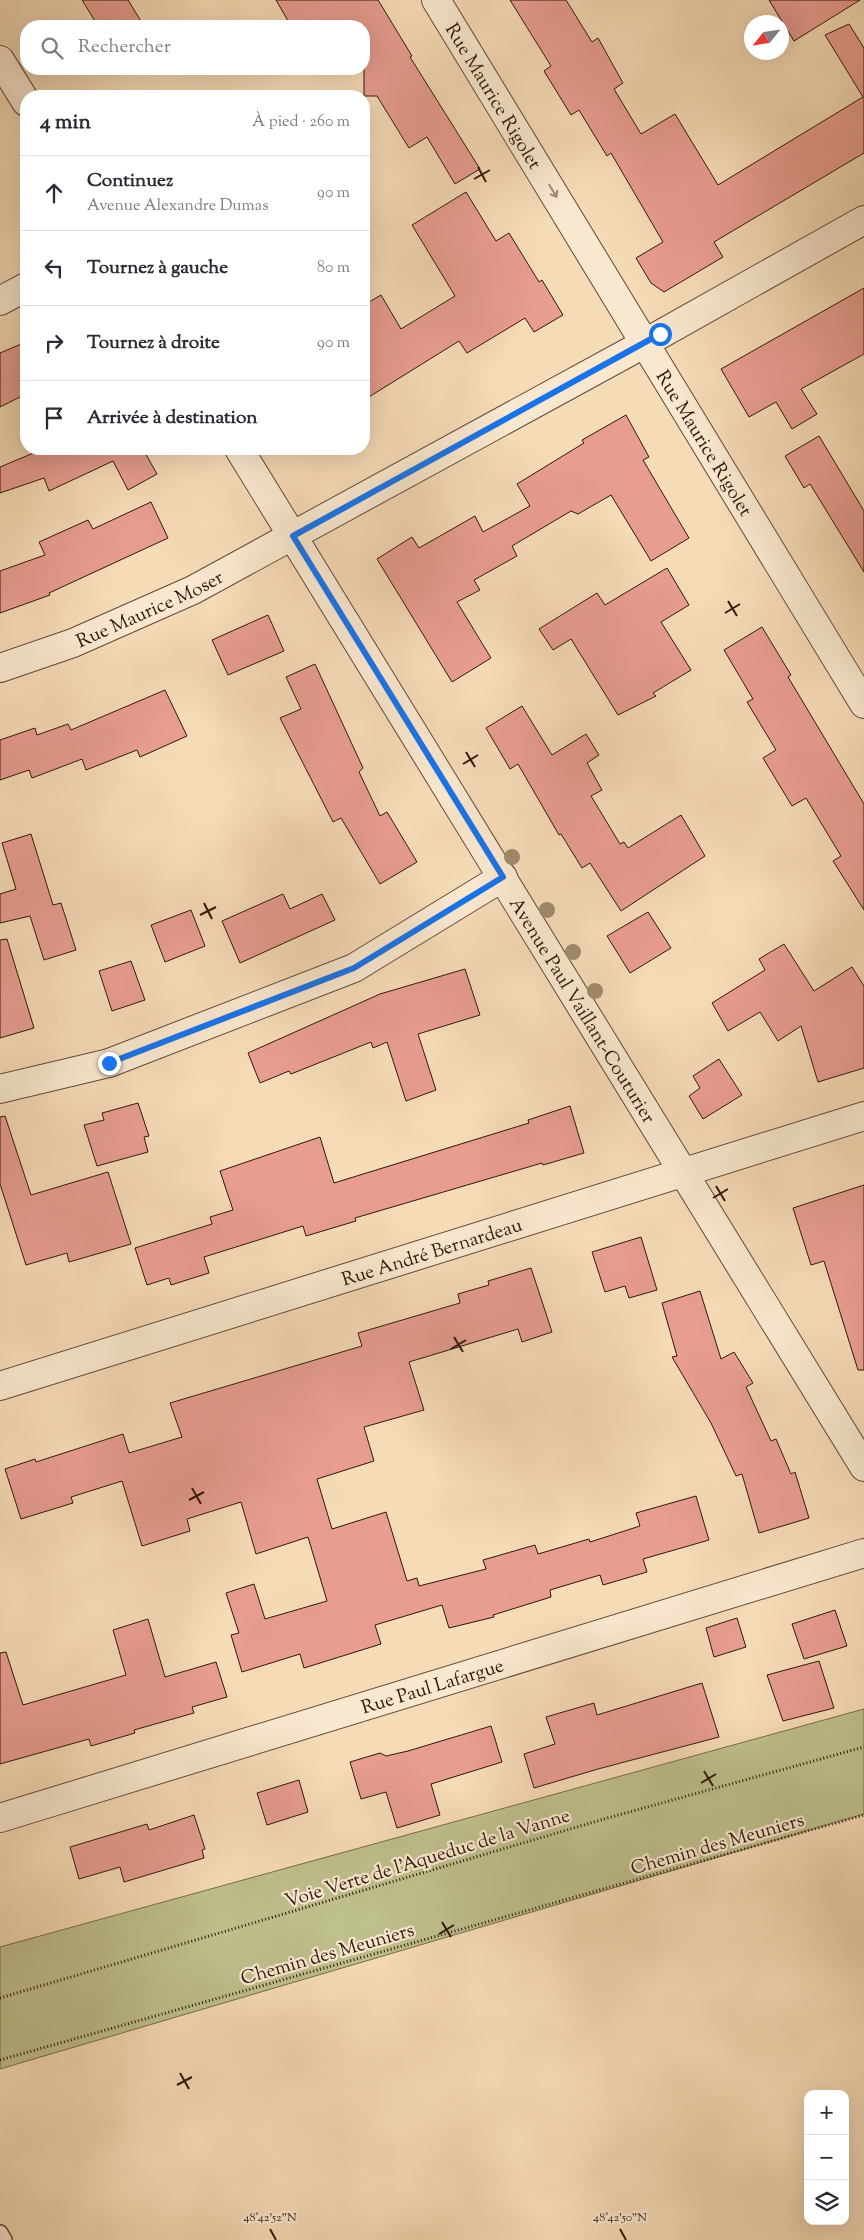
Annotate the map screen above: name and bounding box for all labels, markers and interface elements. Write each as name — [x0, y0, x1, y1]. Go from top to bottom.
north arrow — [744, 15, 789, 60]
street label: Rue Maurice Rigolet — [437, 19, 547, 176]
search box — [20, 20, 370, 75]
icon: search — [38, 34, 66, 62]
text: Rechercher — [78, 34, 171, 61]
text: 4 min — [40, 108, 91, 138]
text: À pied · 260 m — [252, 111, 350, 134]
text: Continuez — [87, 168, 173, 195]
icon: ahead — [40, 179, 68, 207]
text: 90 m — [317, 182, 350, 205]
one-way arrow — [548, 184, 558, 198]
text: Avenue Alexandre Dumas — [87, 195, 268, 218]
icon: left — [40, 254, 68, 282]
text: Tournez à gauche — [87, 255, 228, 282]
text: 80 m — [317, 257, 350, 280]
route start — [649, 323, 672, 346]
icon: right — [40, 329, 68, 357]
text: Tournez à droite — [87, 330, 220, 357]
text: 90 m — [317, 332, 350, 355]
street label: Rue Maurice Rigolet — [648, 366, 758, 523]
icon: arrive — [40, 404, 68, 432]
text: Arrivée à destination — [87, 405, 258, 432]
street label: Rue Maurice Moser — [73, 565, 229, 656]
street label: Avenue Paul Vaillant-Couturier — [501, 893, 661, 1129]
route end — [98, 1052, 121, 1075]
street label: Rue André Bernardeau — [339, 1213, 526, 1294]
street label: Rue Paul Lafargue — [358, 1653, 508, 1722]
street label: Voie Verte de l'Aqueduc de la Vanne — [282, 1803, 574, 1916]
street label: Chemin des Meuniers — [628, 1808, 808, 1883]
street label: Chemin des Meuniers — [238, 1918, 418, 1993]
map controls — [804, 2090, 849, 2225]
button: + — [804, 2090, 849, 2135]
button: − — [804, 2135, 849, 2180]
button: layers — [804, 2180, 849, 2225]
text: 48°42'52"N — [243, 2209, 297, 2227]
text: 48°42'50"N — [593, 2209, 647, 2227]

